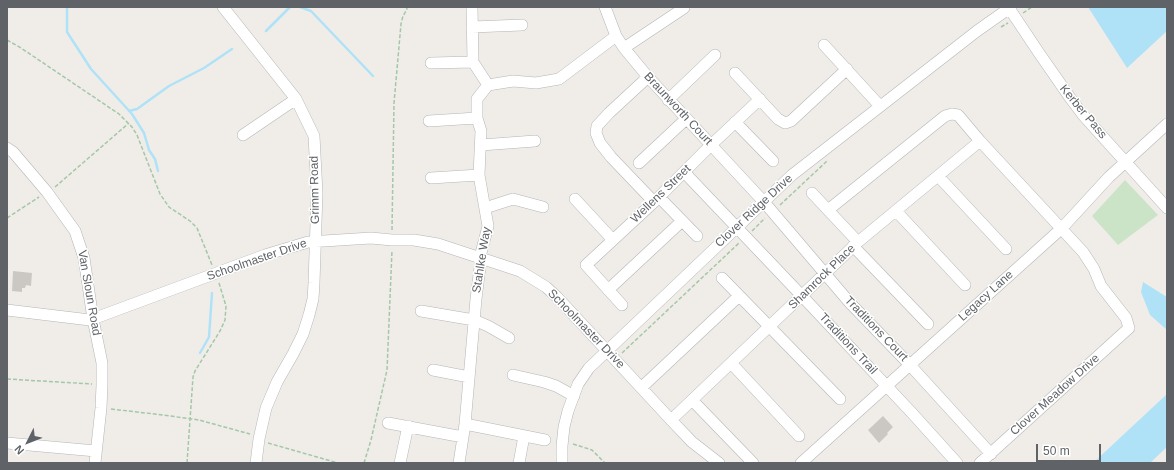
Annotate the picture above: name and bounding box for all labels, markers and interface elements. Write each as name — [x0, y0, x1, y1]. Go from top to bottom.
street label: Braunworth Court — [641, 70, 715, 148]
street label: Kerber Pass — [1056, 82, 1110, 142]
street label: Grimm Road — [307, 156, 323, 224]
street label: Wellens Street — [628, 162, 694, 226]
street label: Clover Ridge Drive — [712, 171, 796, 251]
street label: Stahlke Way — [470, 226, 494, 294]
street label: Schoolmaster Drive — [205, 236, 309, 284]
street label: Shamrock Place — [786, 241, 858, 313]
street label: Van Sloun Road — [74, 249, 104, 337]
street label: Legacy Lane — [956, 268, 1016, 324]
street label: Schoolmaster Drive — [544, 286, 628, 372]
street label: Traditions Court — [841, 293, 911, 365]
street label: Traditions Trail — [816, 310, 880, 378]
street label: Clover Meadow Drive — [1008, 351, 1102, 439]
north arrow — [8, 422, 48, 462]
scale bar — [1038, 436, 1103, 462]
text: N — [12, 443, 26, 457]
text: 50 m — [1043, 444, 1070, 458]

